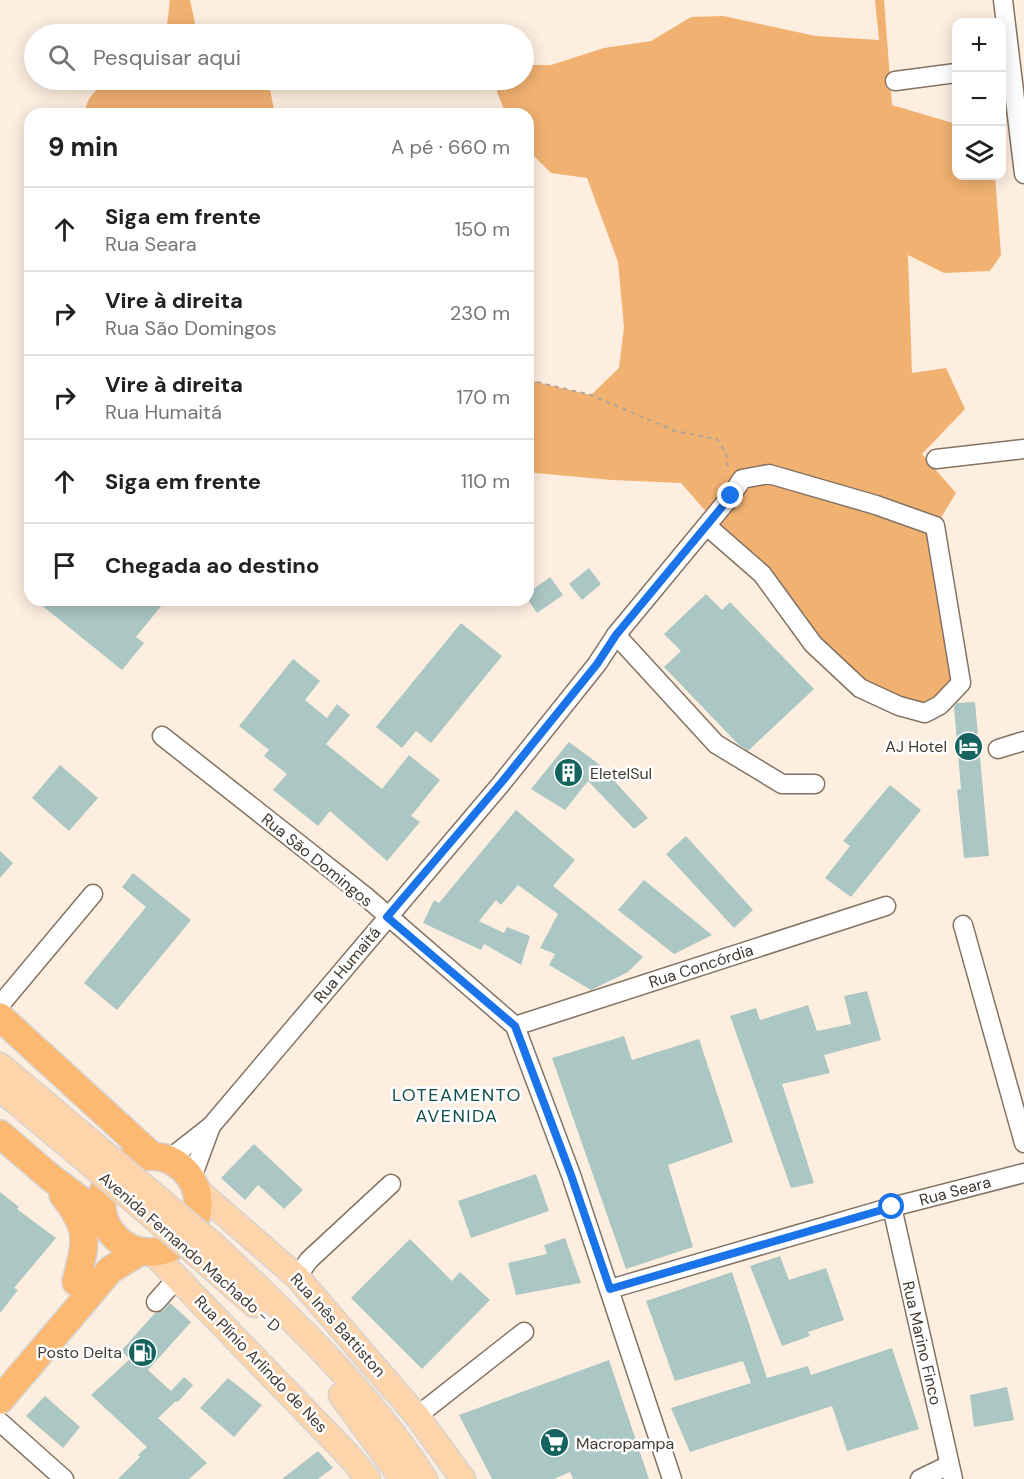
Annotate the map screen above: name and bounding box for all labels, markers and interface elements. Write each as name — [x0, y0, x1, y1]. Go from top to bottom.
map controls — [952, 18, 1006, 180]
button: + — [952, 18, 1006, 72]
search box — [24, 24, 534, 90]
icon: search — [45, 41, 78, 74]
text: Pesquisar aqui — [93, 43, 241, 72]
button: − — [952, 72, 1006, 126]
button: layers — [952, 126, 1006, 180]
text: 9 min — [48, 130, 118, 164]
text: A pé · 660 m — [391, 134, 510, 160]
text: Siga em frente — [105, 202, 261, 231]
icon: ahead — [48, 213, 81, 246]
text: 150 m — [455, 216, 510, 242]
text: Rua Seara — [105, 231, 197, 257]
text: Vire à direita — [105, 286, 243, 315]
icon: right — [48, 297, 81, 330]
text: 230 m — [450, 300, 510, 326]
text: Rua São Domingos — [105, 315, 277, 341]
text: Vire à direita — [105, 370, 243, 399]
icon: right — [48, 381, 81, 414]
text: 170 m — [457, 384, 510, 410]
text: Rua Humaitá — [105, 399, 222, 425]
icon: ahead — [48, 465, 81, 498]
text: Siga em frente — [105, 467, 261, 496]
text: 110 m — [461, 468, 510, 494]
route end — [717, 482, 743, 508]
icon: arrive — [48, 549, 81, 582]
text: Chegada ao destino — [105, 551, 319, 580]
hotel icon: AJ Hotel — [952, 730, 984, 762]
place label: AJ Hotel — [885, 736, 947, 757]
building icon: EletelSul — [553, 757, 585, 789]
place label: EletelSul — [590, 763, 652, 784]
street label: Rua São Domingos — [257, 809, 377, 911]
street label: Rua Humaitá — [309, 922, 385, 1008]
street label: Rua Concórdia — [646, 939, 756, 993]
district label: LOTEAMENTO AVENIDA — [392, 1083, 522, 1128]
street label: Avenida Fernando Machado - D — [95, 1167, 285, 1337]
street label: Rua Seara — [917, 1171, 993, 1211]
route start — [878, 1193, 904, 1219]
street label: Rua Inês Battiston — [286, 1269, 390, 1381]
street label: Rua Marino Finco — [898, 1279, 946, 1407]
street label: Rua Plínio Arlindo de Nes — [190, 1291, 332, 1437]
fuel station icon: Posto Delta — [127, 1336, 159, 1368]
place label: Posto Delta — [38, 1342, 122, 1363]
supermarket icon: Macropampa — [539, 1427, 571, 1459]
place label: Macropampa — [576, 1433, 674, 1454]

